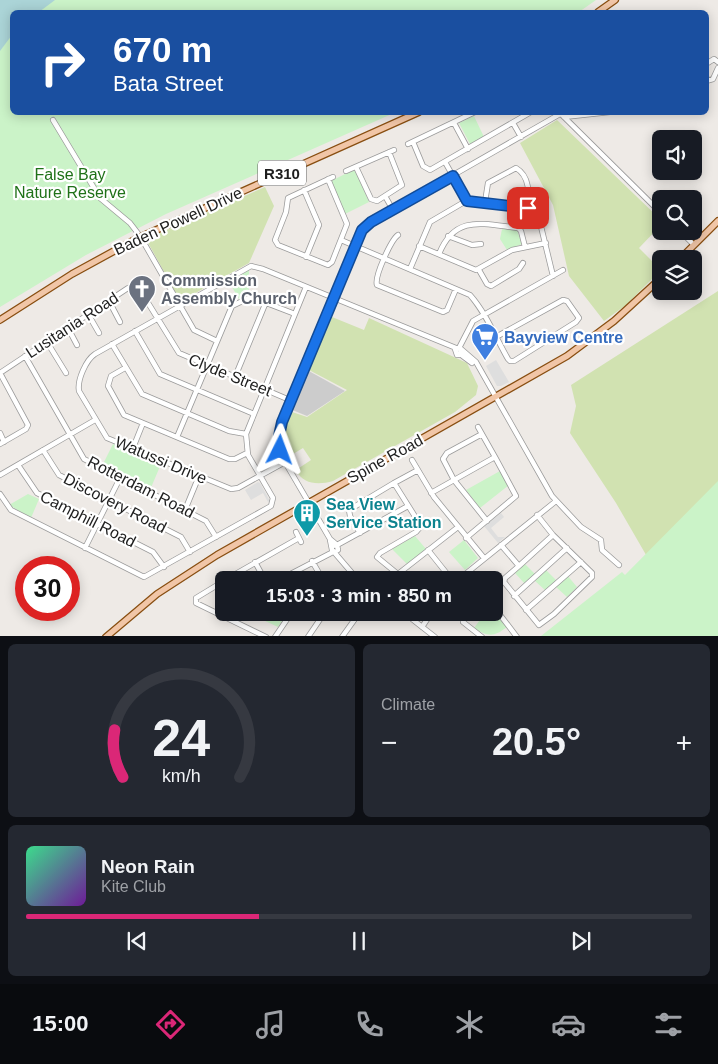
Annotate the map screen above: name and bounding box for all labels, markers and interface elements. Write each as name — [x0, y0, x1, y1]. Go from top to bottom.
icon: right — [30, 30, 95, 95]
text: 670 m — [113, 30, 212, 69]
text: Bata Street — [113, 71, 223, 96]
map controls — [652, 130, 702, 300]
button: sound — [652, 130, 702, 180]
road number: R310 — [258, 160, 306, 186]
park label: False Bay Nature Reserve — [14, 166, 126, 201]
street label: Baden Powell Drive — [111, 184, 245, 258]
pin — [507, 187, 549, 229]
button: search — [652, 190, 702, 240]
icon: arrive — [514, 194, 542, 222]
button: layers — [652, 250, 702, 300]
place label: Commission Assembly Church — [161, 272, 297, 307]
church icon: Commission Assembly Church — [127, 274, 157, 313]
street label: Lusitania Road — [23, 289, 121, 361]
supermarket icon: Bayview Centre — [470, 322, 500, 361]
place label: Bayview Centre — [504, 329, 623, 346]
street label: Clyde Street — [186, 351, 275, 400]
position arrow — [253, 423, 305, 475]
street label: Spine Road — [344, 431, 426, 487]
street label: Watussi Drive — [113, 433, 210, 487]
street label: Rotterdam Road — [85, 453, 197, 521]
street label: Discovery Road — [61, 470, 169, 536]
street label: Camphill Road — [37, 488, 139, 550]
place label: Sea View Service Station — [326, 496, 442, 531]
building icon: Sea View Service Station — [292, 498, 322, 537]
speed limit sign: 30 — [15, 556, 80, 621]
text: 15:03 · 3 min · 850 m — [266, 585, 452, 606]
text: Climate — [381, 696, 435, 713]
text: 24 — [153, 709, 210, 767]
text: 20.5° — [492, 721, 581, 763]
text: − — [381, 727, 397, 758]
text: + — [676, 727, 692, 758]
text: km/h — [162, 766, 201, 786]
text: Neon Rain — [101, 856, 195, 877]
text: Kite Club — [101, 878, 166, 895]
icon: previous — [123, 927, 151, 955]
icon: pause — [345, 927, 373, 955]
icon: next — [567, 927, 595, 955]
icon: directions — [153, 1007, 188, 1042]
icon: music — [253, 1007, 288, 1042]
icon: phone — [352, 1007, 387, 1042]
icon: climate — [452, 1007, 487, 1042]
icon: car — [551, 1007, 586, 1042]
icon: filters — [651, 1007, 686, 1042]
text: 15:00 — [32, 1011, 89, 1036]

